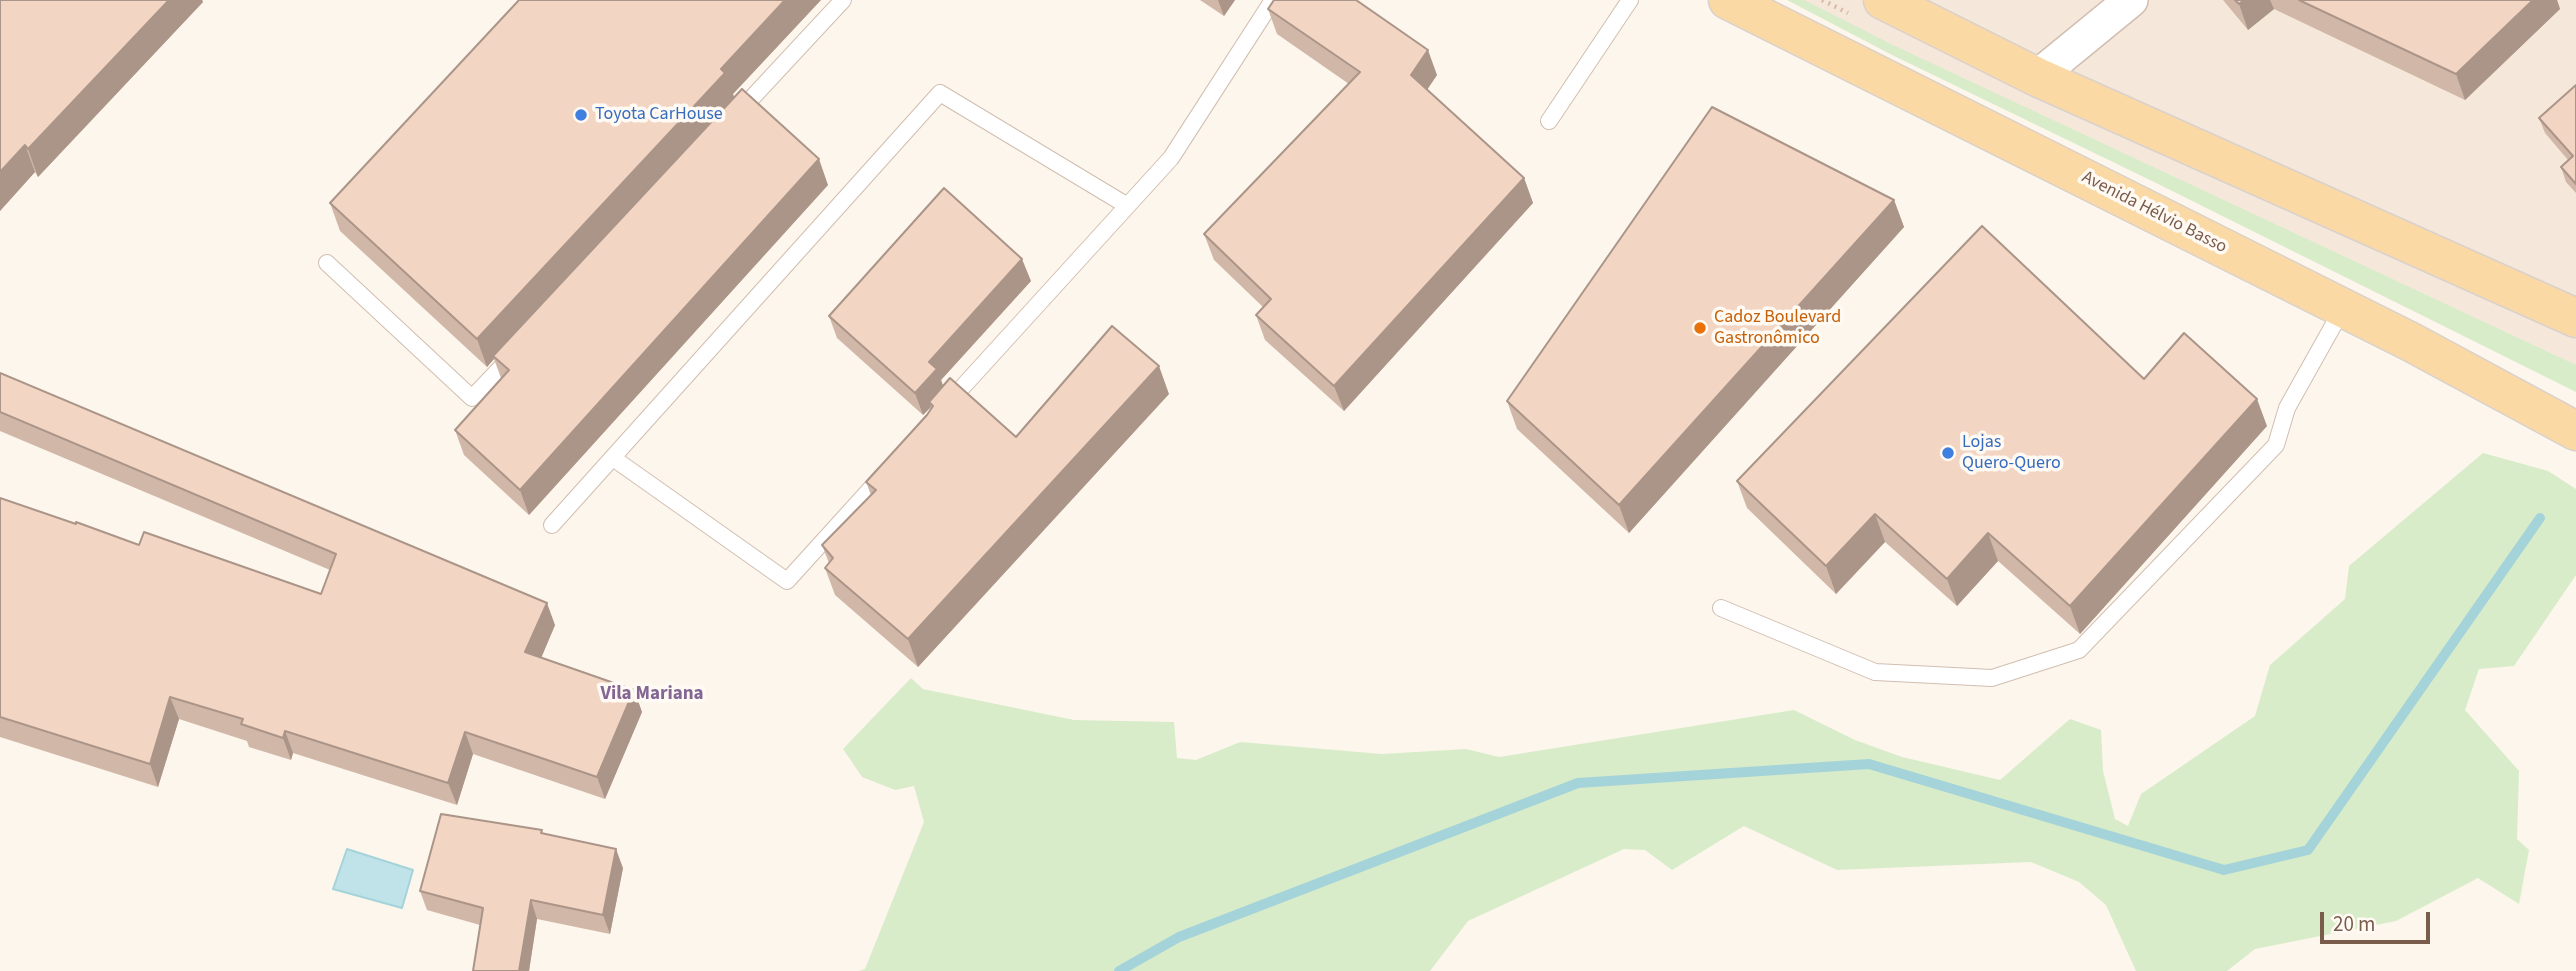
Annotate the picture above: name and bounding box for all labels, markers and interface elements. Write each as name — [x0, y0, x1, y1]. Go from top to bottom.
place label: Toyota CarHouse — [595, 104, 723, 126]
marker: Toyota CarHouse — [573, 107, 589, 123]
street label: Avenida Hélvio Basso — [2078, 167, 2230, 259]
place label: Cadoz Boulevard Gastronômico — [1714, 307, 1841, 350]
marker: Cadoz Boulevard Gastronômico — [1692, 320, 1708, 336]
place label: Lojas Quero-Quero — [1962, 432, 2061, 474]
marker: Lojas Quero-Quero — [1940, 445, 1956, 461]
district label: Vila Mariana — [600, 684, 704, 706]
scale bar — [2324, 898, 2434, 942]
text: 20 m — [2333, 909, 2375, 939]

